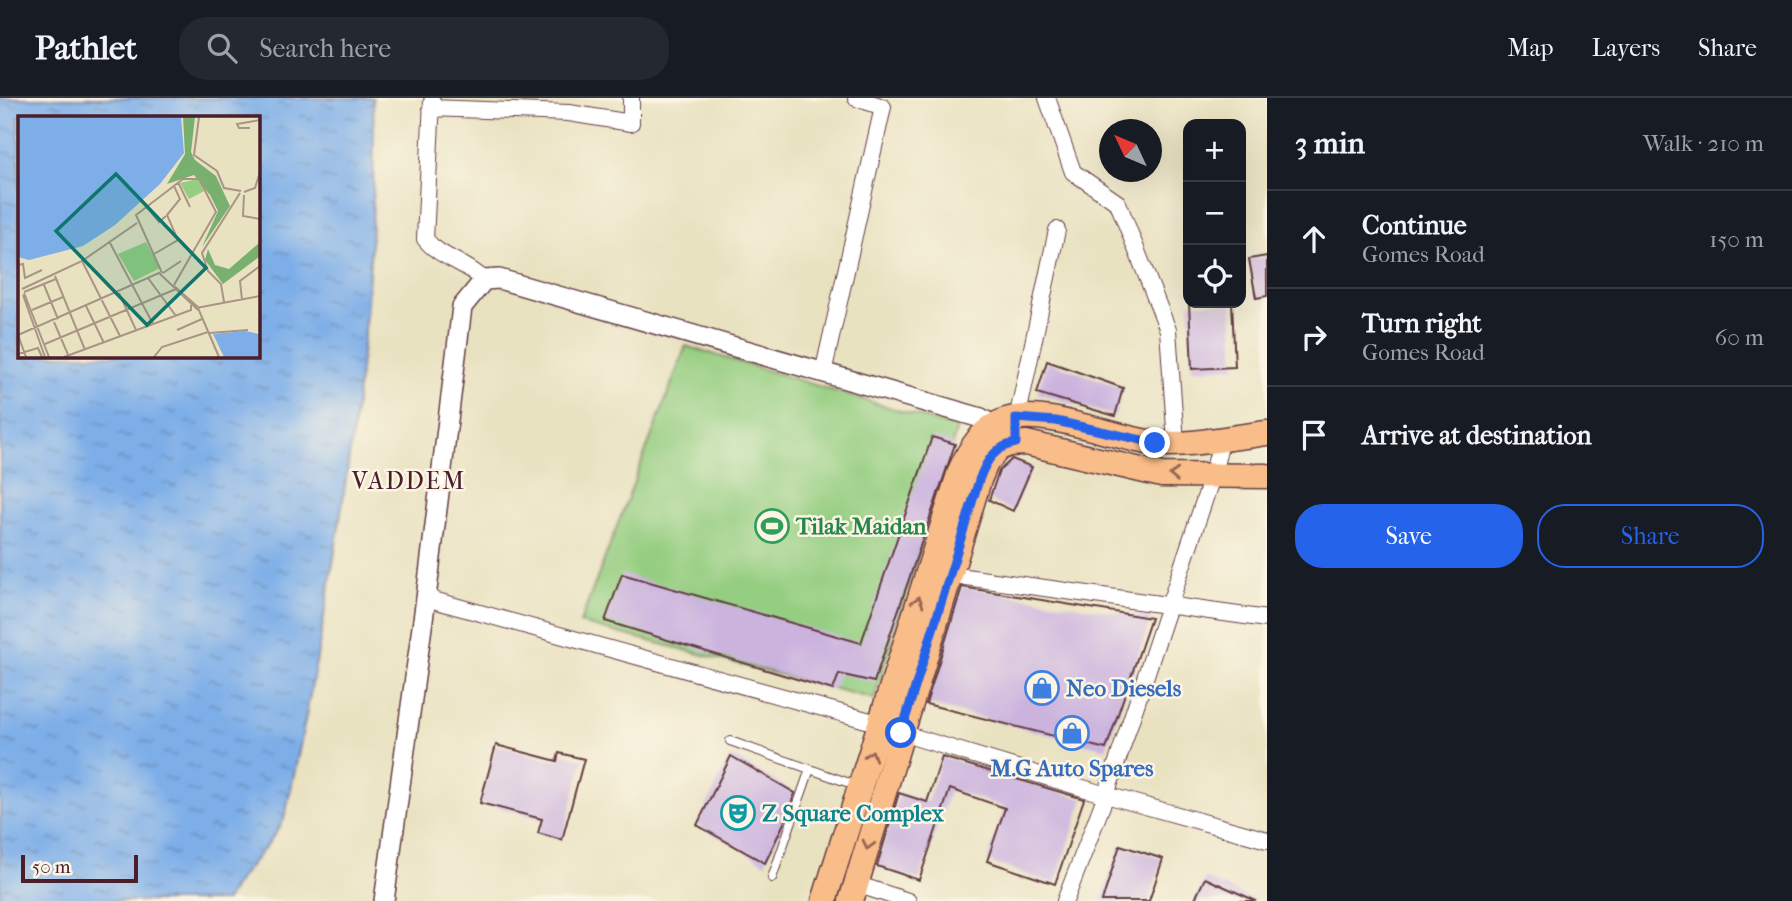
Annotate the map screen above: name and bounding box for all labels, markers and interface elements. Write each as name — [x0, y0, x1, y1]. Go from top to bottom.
search box — [179, 17, 669, 80]
text: Pathlet — [35, 29, 137, 68]
icon: search — [203, 29, 241, 67]
text: Search here — [259, 33, 391, 64]
text: Map — [1508, 34, 1554, 62]
text: Layers — [1592, 34, 1660, 62]
text: Share — [1698, 34, 1757, 62]
inset map — [18, 116, 259, 357]
north arrow — [1099, 119, 1162, 182]
map controls — [1183, 119, 1246, 308]
button: + — [1183, 119, 1246, 182]
text: 3 min — [1295, 126, 1365, 161]
text: Walk · 210 m — [1643, 130, 1764, 157]
button: − — [1183, 182, 1246, 245]
text: Continue — [1362, 210, 1467, 241]
icon: ahead — [1295, 220, 1333, 258]
text: 150 m — [1709, 226, 1764, 253]
text: Gomes Road — [1362, 241, 1485, 268]
button: locate — [1183, 245, 1246, 308]
text: Turn right — [1362, 308, 1482, 339]
icon: right — [1295, 318, 1333, 356]
text: 60 m — [1715, 324, 1764, 351]
text: Gomes Road — [1362, 339, 1485, 366]
icon: arrive — [1295, 416, 1333, 454]
text: Arrive at destination — [1362, 420, 1592, 451]
route end — [1139, 427, 1170, 458]
district label: VADDEM — [351, 467, 466, 495]
one-way arrow — [1169, 468, 1180, 483]
button: Save — [1295, 504, 1523, 568]
button: Share — [1537, 504, 1764, 568]
sports icon: Tilak Maidan — [753, 507, 791, 545]
place label: Tilak Maidan — [795, 513, 927, 540]
one-way arrow — [910, 595, 925, 607]
shop icon: Neo Diesels — [1023, 669, 1061, 707]
place label: Neo Diesels — [1066, 675, 1182, 702]
shop icon: M.G Auto Spares — [1053, 714, 1091, 752]
route start — [885, 717, 916, 748]
one-way arrow — [863, 750, 877, 762]
place label: M.G Auto Spares — [991, 755, 1154, 782]
theatre icon: Z Square Complex — [719, 794, 757, 832]
place label: Z Square Complex — [762, 800, 945, 827]
one-way arrow — [861, 839, 876, 851]
scale bar — [21, 852, 138, 884]
text: 50 m — [32, 856, 71, 878]

